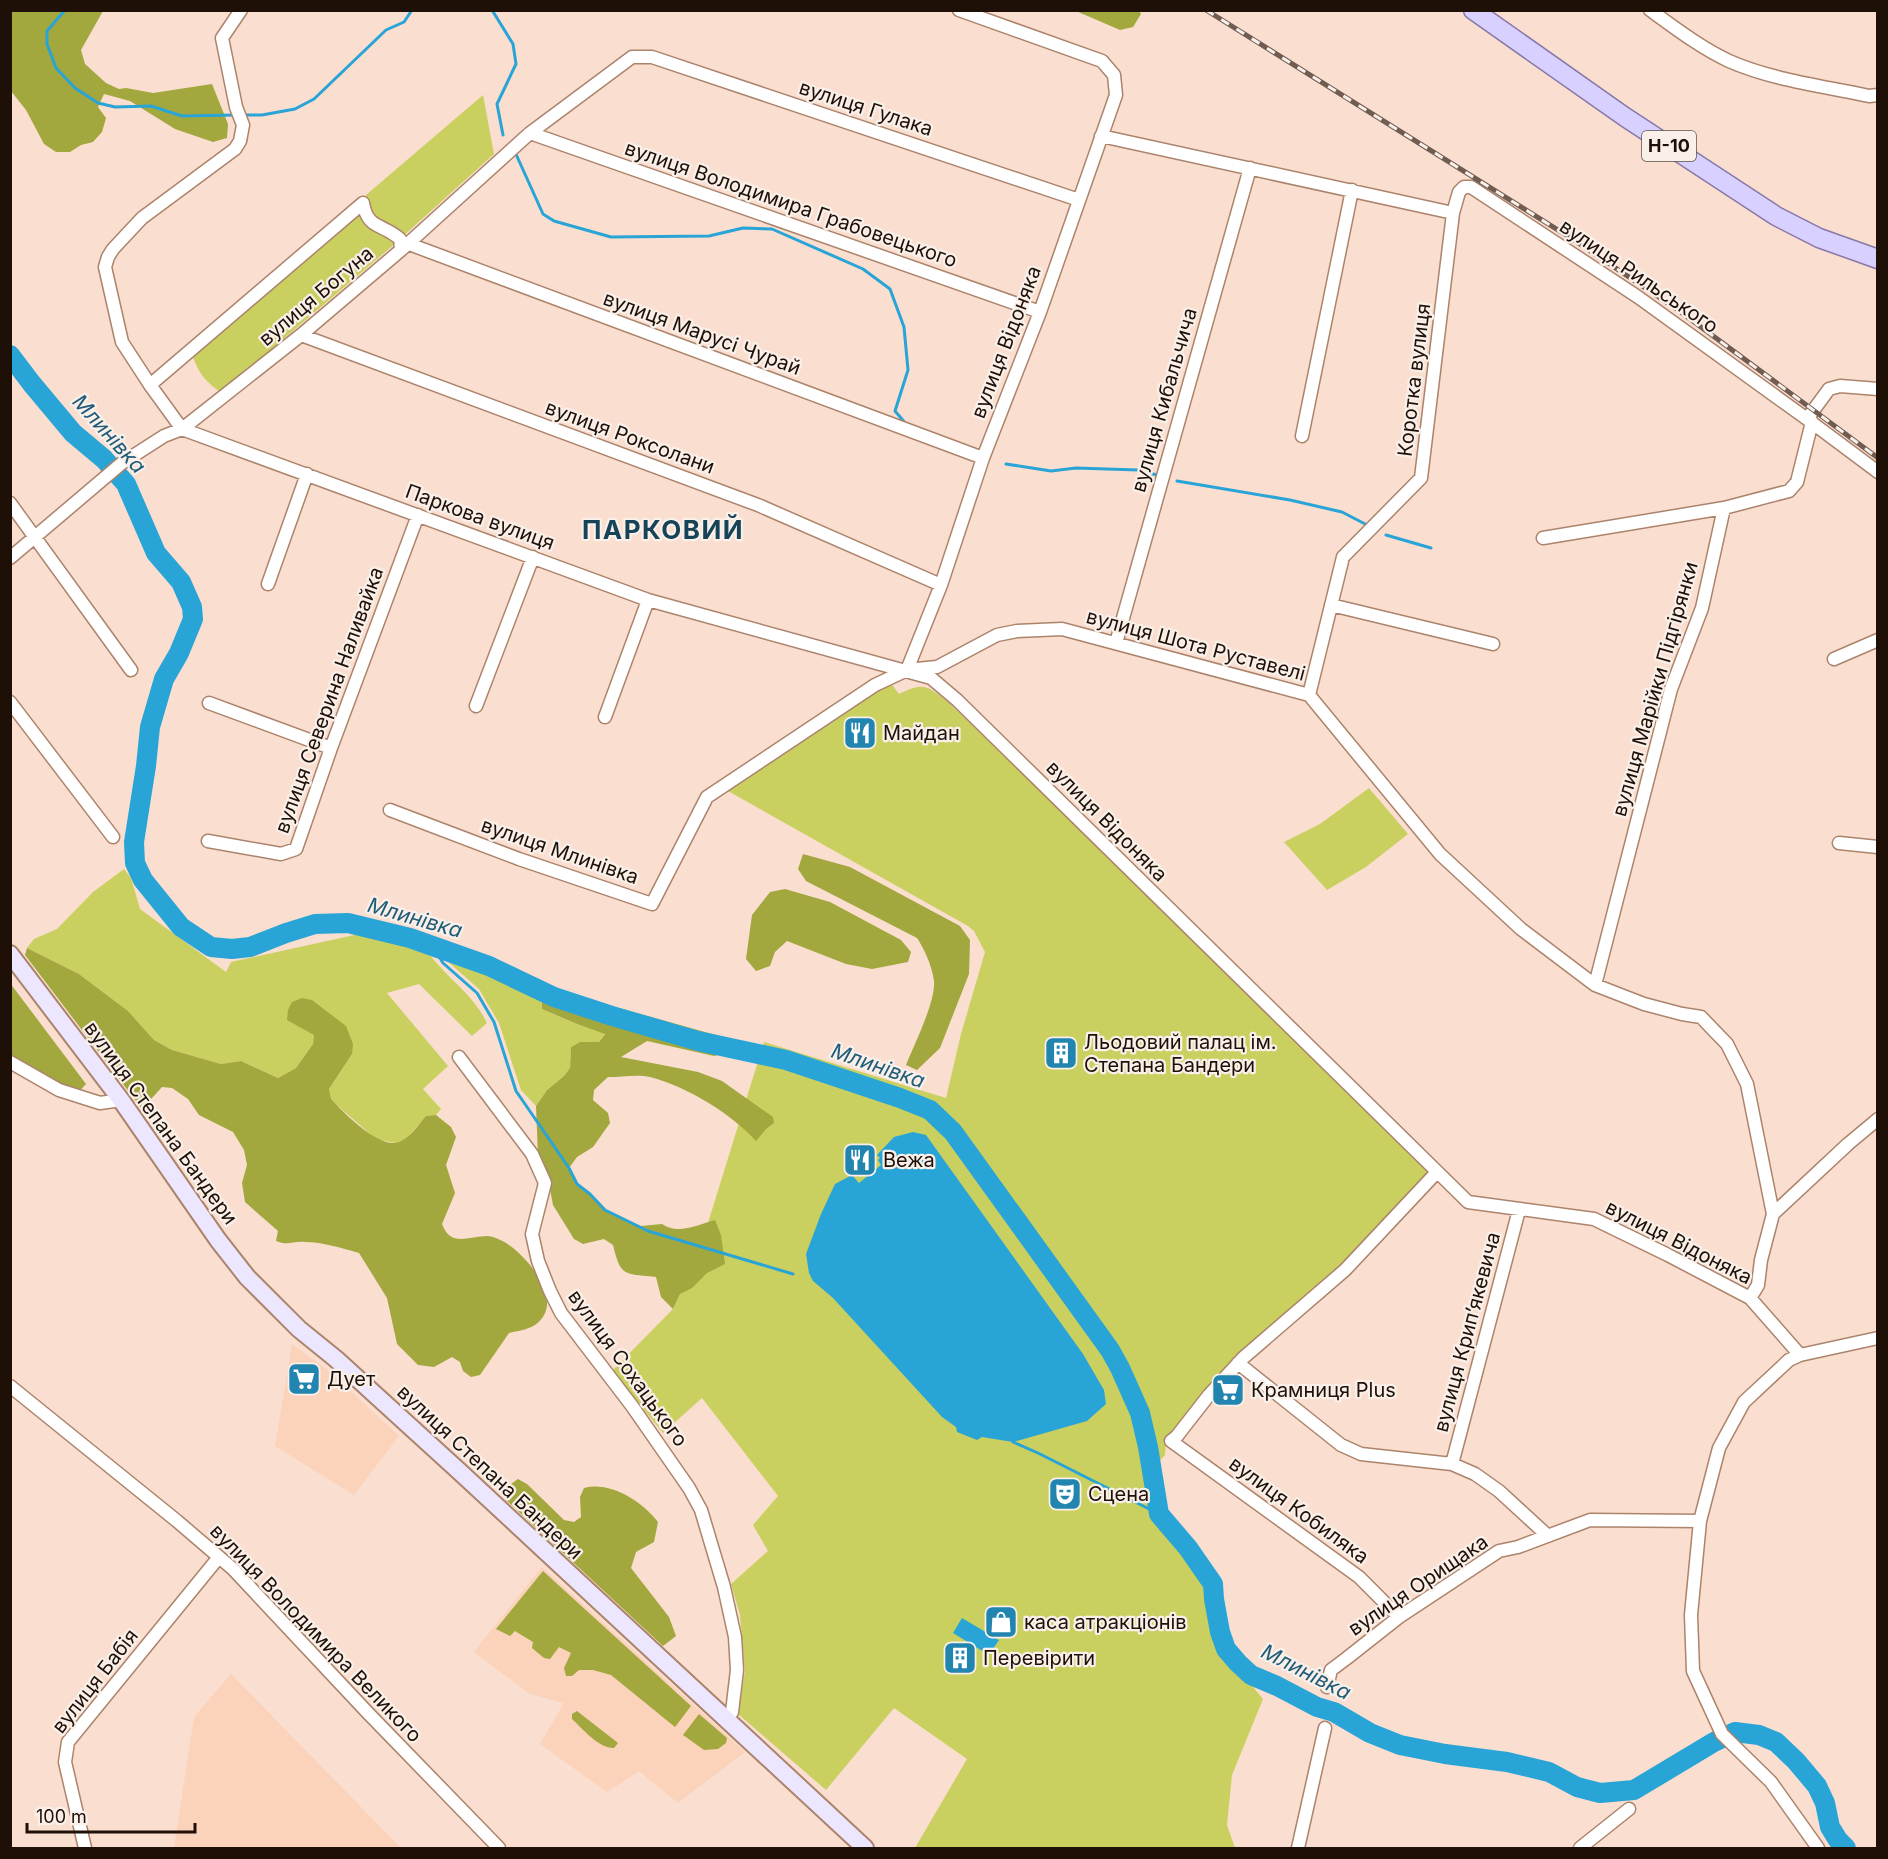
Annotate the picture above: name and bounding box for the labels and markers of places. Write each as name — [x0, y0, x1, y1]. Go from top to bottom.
restaurant icon: Майдан — [842, 715, 878, 751]
place label: Майдан — [883, 721, 960, 745]
place label: Льодовий палац ім. Степана Бандери — [1084, 1030, 1277, 1077]
building icon: Льодовий палац ім. Степана Бандери — [1043, 1035, 1079, 1071]
restaurant icon: Вежа — [842, 1142, 878, 1178]
place label: Вежа — [883, 1148, 935, 1172]
supermarket icon: Дует — [286, 1361, 322, 1397]
place label: Дует — [327, 1367, 376, 1391]
supermarket icon: Крамниця Plus — [1210, 1372, 1246, 1408]
place label: Крамниця Plus — [1251, 1378, 1396, 1402]
theatre icon: Сцена — [1047, 1476, 1083, 1512]
place label: Сцена — [1088, 1482, 1149, 1506]
shop icon: каса атракціонів — [983, 1604, 1019, 1640]
place label: каса атракціонів — [1024, 1610, 1187, 1634]
building icon: Перевірити — [942, 1640, 978, 1676]
place label: Перевірити — [983, 1646, 1095, 1670]

